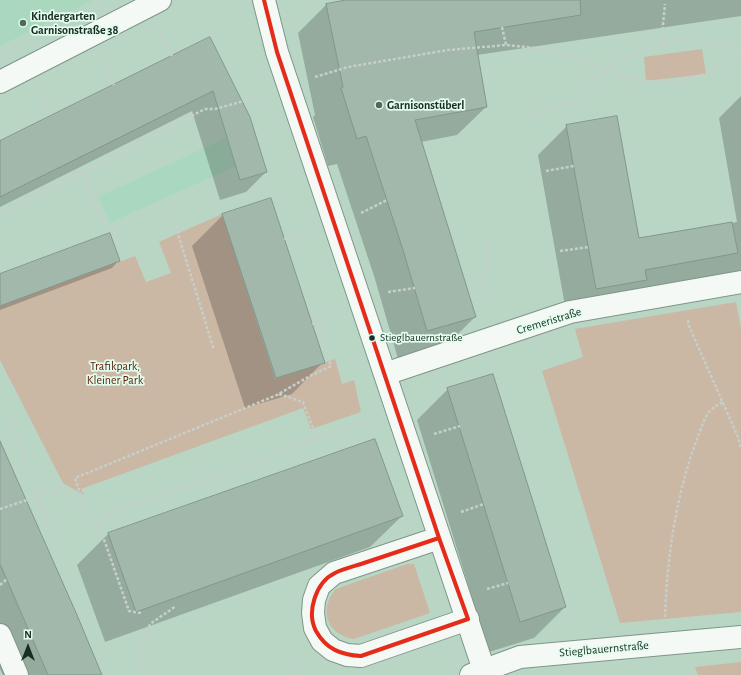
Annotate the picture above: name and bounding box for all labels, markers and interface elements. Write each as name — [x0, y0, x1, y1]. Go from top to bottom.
place label: Kindergarten Garnisonstraße 38 — [31, 9, 118, 37]
marker: Kindergarten Garnisonstraße 38 — [18, 18, 28, 28]
place label: Garnisonstüberl — [387, 98, 464, 112]
marker: Garnisonstüberl — [374, 100, 384, 110]
street label: Cremeristraße — [515, 304, 583, 338]
place label: Stieglbauernstraße — [380, 331, 462, 345]
marker: Stieglbauernstraße — [367, 333, 377, 343]
park label: Trafikpark, Kleiner Park — [87, 359, 143, 387]
north arrow — [8, 627, 48, 667]
text: N — [24, 629, 32, 640]
street label: Stieglbauernstraße — [559, 638, 649, 660]

